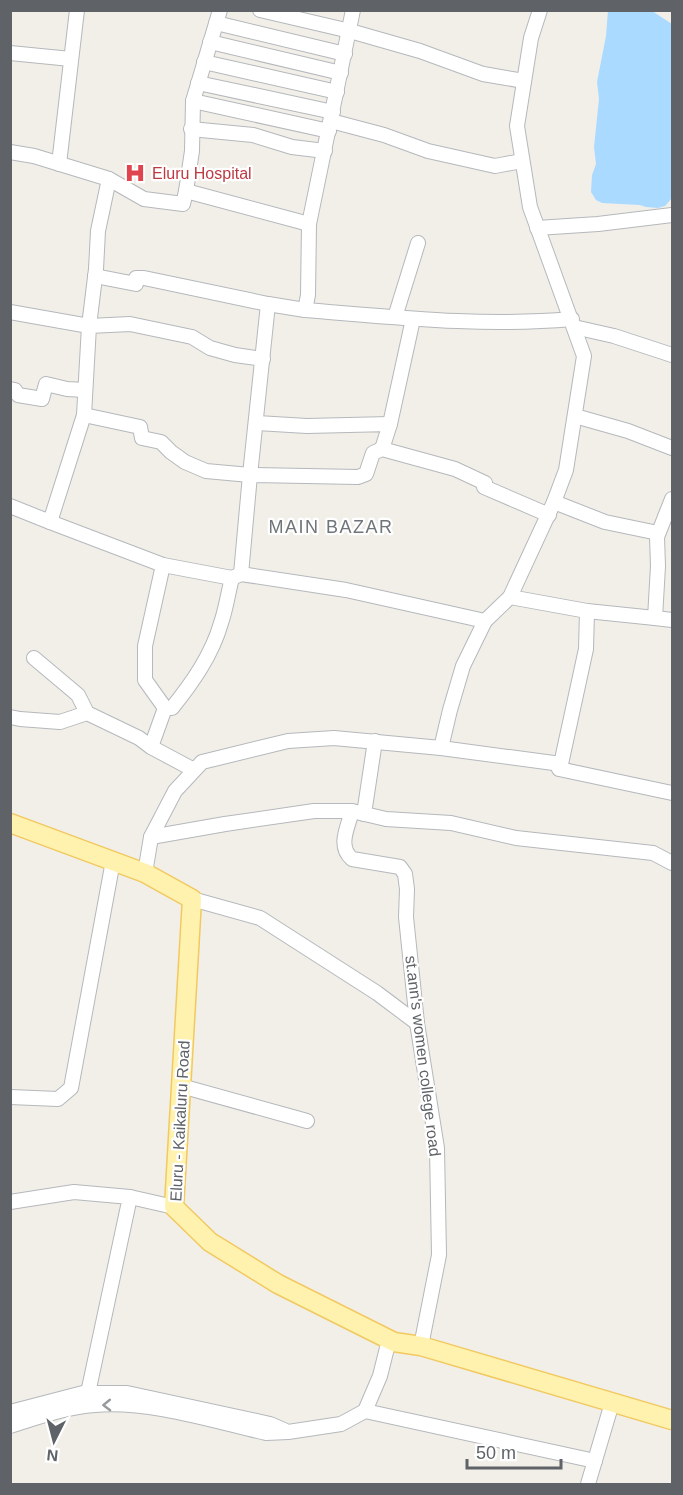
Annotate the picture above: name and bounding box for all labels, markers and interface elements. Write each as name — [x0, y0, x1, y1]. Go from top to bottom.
hospital icon: Eluru Hospital — [123, 161, 147, 185]
place label: Eluru Hospital — [152, 165, 252, 182]
district label: MAIN BAZAR — [268, 517, 394, 537]
street label: st.ann's women college road — [402, 955, 444, 1157]
street label: Eluru - Kaikaluru Road — [167, 1040, 193, 1202]
one-way arrow — [102, 1399, 111, 1411]
north arrow — [24, 1411, 84, 1471]
scale bar — [467, 1432, 562, 1470]
text: 50 m — [476, 1443, 516, 1463]
text: N — [46, 1446, 59, 1464]

